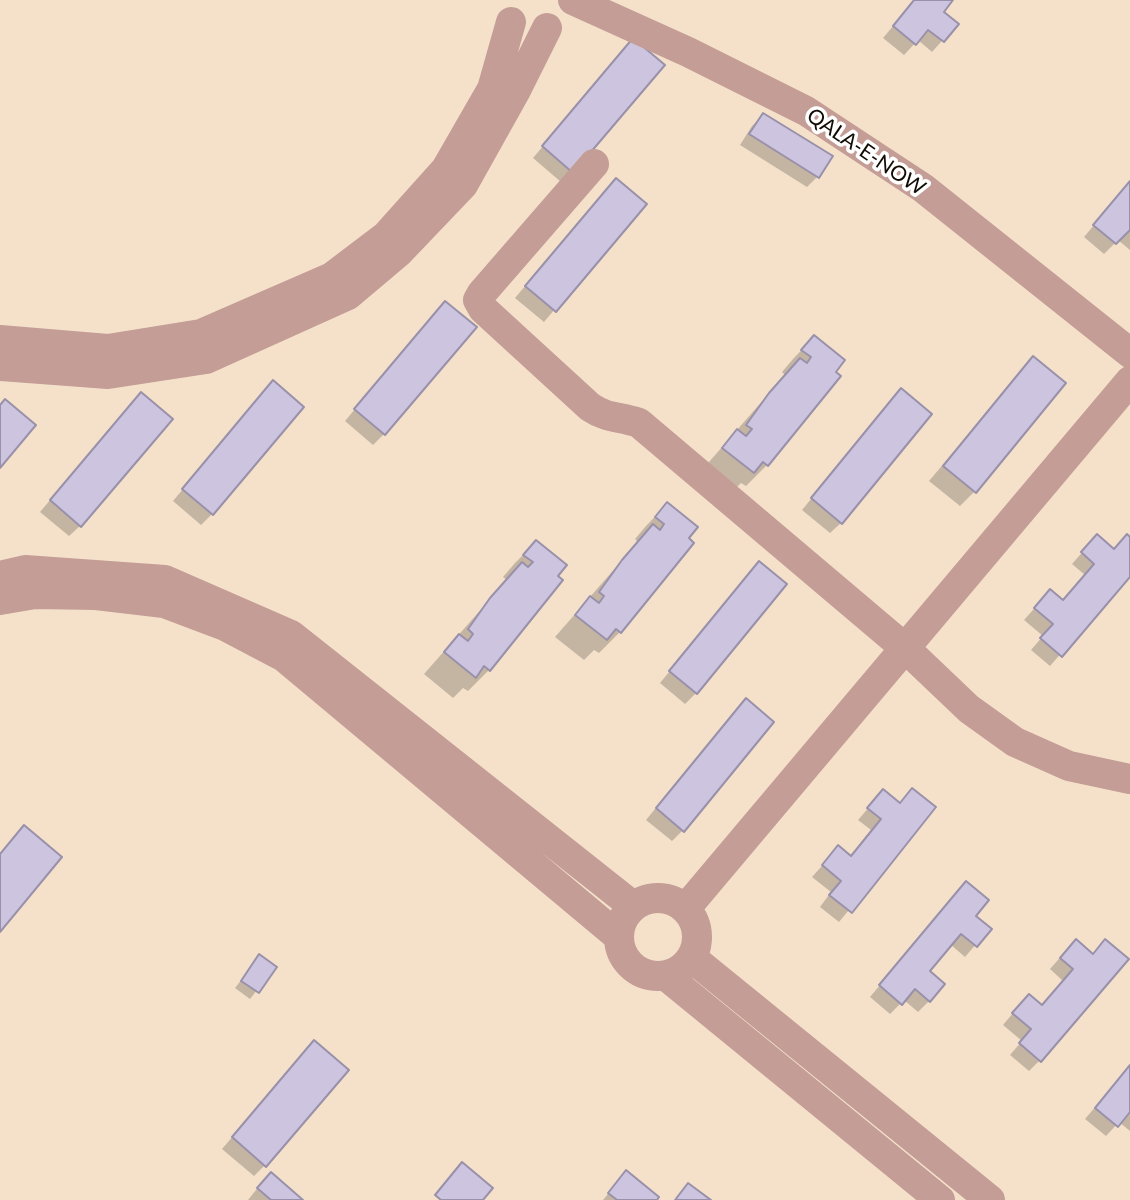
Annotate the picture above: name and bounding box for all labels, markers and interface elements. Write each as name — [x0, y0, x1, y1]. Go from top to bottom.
street label: QALA-E-NOW — [802, 103, 930, 201]

